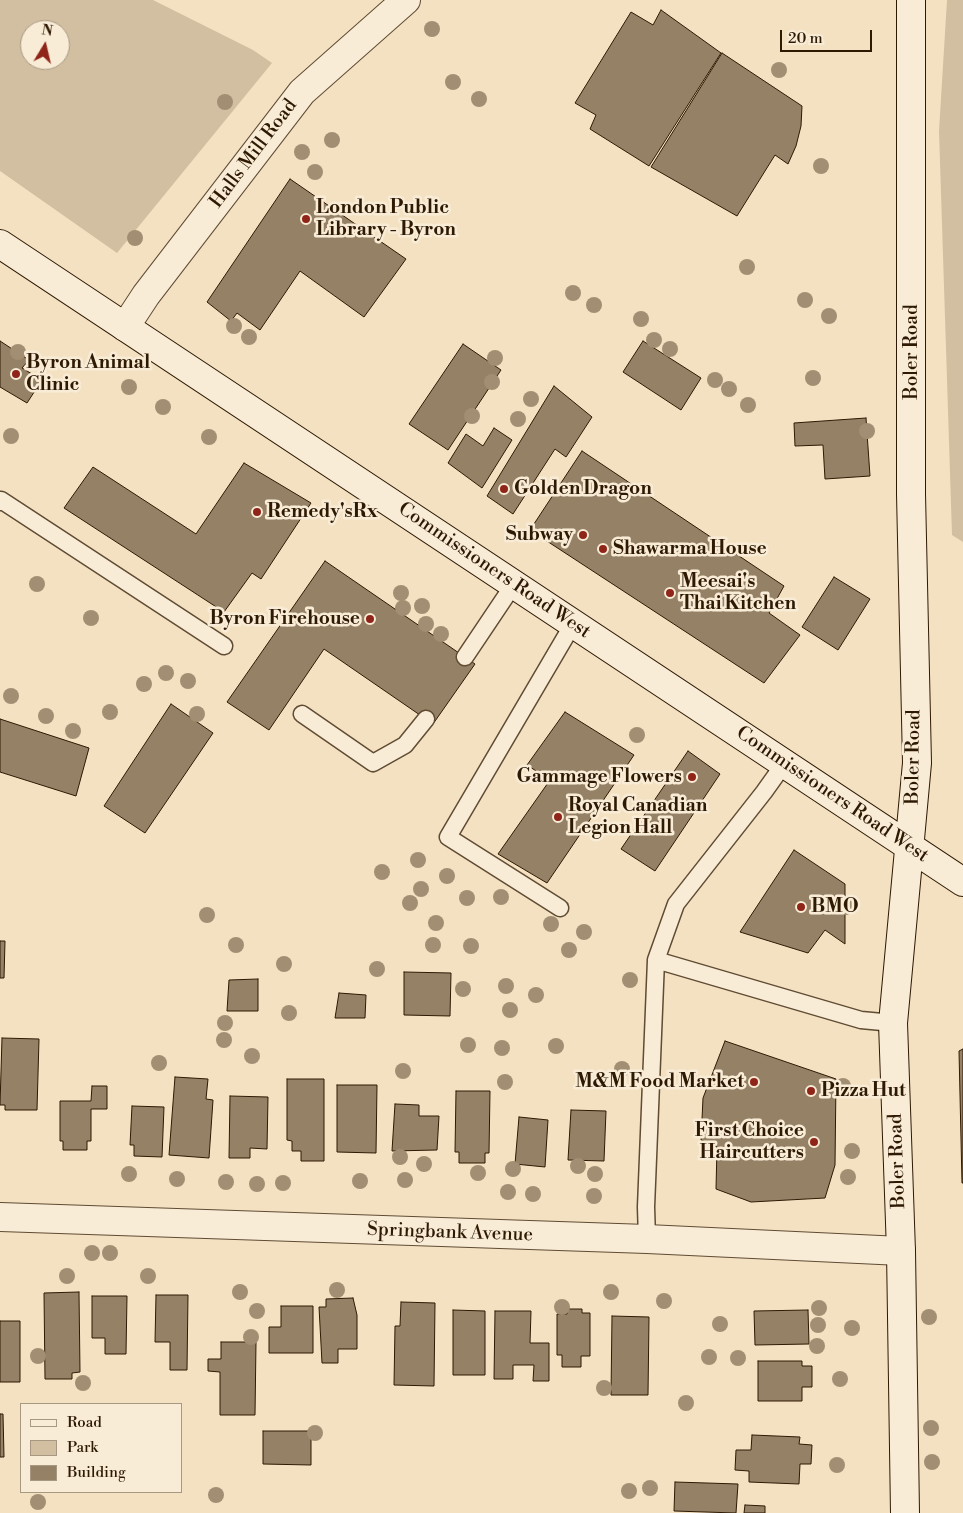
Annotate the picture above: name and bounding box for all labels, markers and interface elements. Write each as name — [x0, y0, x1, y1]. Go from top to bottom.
north arrow — [20, 20, 70, 70]
scale bar — [783, 20, 876, 52]
text: N — [40, 21, 54, 41]
text: 20 m — [788, 29, 823, 48]
street label: Halls Mill Road — [206, 95, 302, 213]
place label: London Public Library - Byron — [316, 197, 456, 241]
marker: London Public Library - Byron — [300, 213, 312, 225]
street label: Boler Road — [901, 304, 923, 400]
place label: Byron Animal Clinic — [26, 352, 150, 396]
marker: Byron Animal Clinic — [10, 368, 22, 380]
place label: Golden Dragon — [514, 478, 652, 500]
marker: Golden Dragon — [498, 483, 510, 495]
street label: Commissioners Road West — [394, 498, 594, 644]
place label: Remedy'sRx — [267, 501, 378, 523]
marker: Remedy'sRx — [251, 506, 263, 518]
place label: Subway — [506, 524, 573, 546]
marker: Subway — [577, 529, 589, 541]
place label: Shawarma House — [613, 538, 767, 560]
marker: Shawarma House — [597, 543, 609, 555]
place label: Meesai's Thai Kitchen — [680, 571, 796, 615]
marker: Meesai's Thai Kitchen — [664, 587, 676, 599]
place label: Byron Firehouse — [210, 608, 360, 630]
marker: Byron Firehouse — [364, 613, 376, 625]
street label: Boler Road — [902, 709, 926, 805]
street label: Commissioners Road West — [732, 722, 932, 868]
place label: Gammage Flowers — [517, 766, 682, 788]
marker: Gammage Flowers — [686, 771, 698, 783]
place label: Royal Canadian Legion Hall — [568, 795, 707, 839]
marker: Royal Canadian Legion Hall — [552, 811, 564, 823]
place label: BMO — [811, 896, 859, 918]
marker: BMO — [795, 901, 807, 913]
place label: M&M Food Market — [575, 1071, 744, 1093]
marker: M&M Food Market — [748, 1076, 760, 1088]
place label: Pizza Hut — [821, 1080, 906, 1102]
marker: Pizza Hut — [805, 1085, 817, 1097]
street label: Boler Road — [885, 1113, 911, 1209]
place label: First Choice Haircutters — [695, 1120, 804, 1164]
marker: First Choice Haircutters — [808, 1136, 820, 1148]
street label: Springbank Avenue — [367, 1219, 533, 1247]
legend — [20, 1403, 182, 1493]
text: Road — [67, 1413, 102, 1432]
text: Park — [67, 1438, 98, 1457]
text: Building — [67, 1463, 126, 1482]

